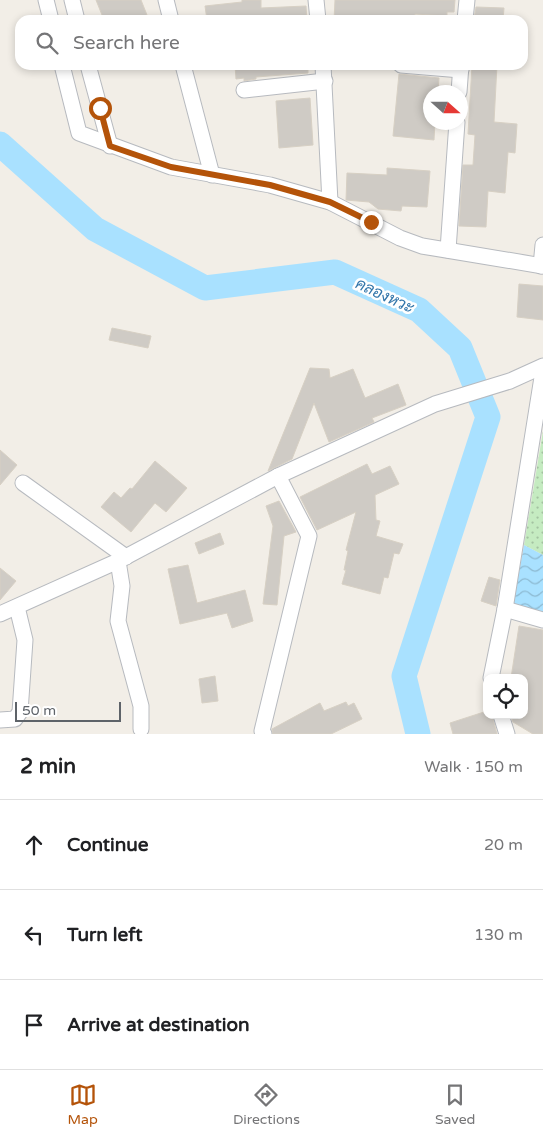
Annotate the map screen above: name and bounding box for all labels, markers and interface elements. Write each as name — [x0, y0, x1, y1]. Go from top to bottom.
search box — [15, 15, 528, 70]
icon: search — [33, 29, 61, 57]
text: Search here — [73, 32, 180, 54]
north arrow — [423, 85, 468, 130]
route start — [89, 97, 112, 120]
route end — [360, 211, 383, 234]
water label: คลองหวะ — [352, 274, 418, 318]
map controls — [483, 674, 528, 719]
button: locate — [483, 674, 528, 719]
scale bar — [15, 699, 121, 722]
text: 50 m — [22, 702, 56, 719]
text: 2 min — [20, 754, 76, 779]
text: Walk · 150 m — [424, 757, 523, 777]
icon: ahead — [20, 831, 48, 859]
text: Continue — [67, 834, 149, 856]
text: 20 m — [484, 835, 523, 855]
icon: left — [20, 921, 48, 949]
text: Turn left — [67, 924, 143, 946]
text: 130 m — [474, 925, 523, 945]
icon: arrive — [20, 1011, 48, 1039]
text: Arrive at destination — [67, 1014, 250, 1036]
tab: Map — [68, 1081, 98, 1128]
tab: Directions — [233, 1081, 300, 1128]
tab: Saved — [435, 1081, 475, 1128]

